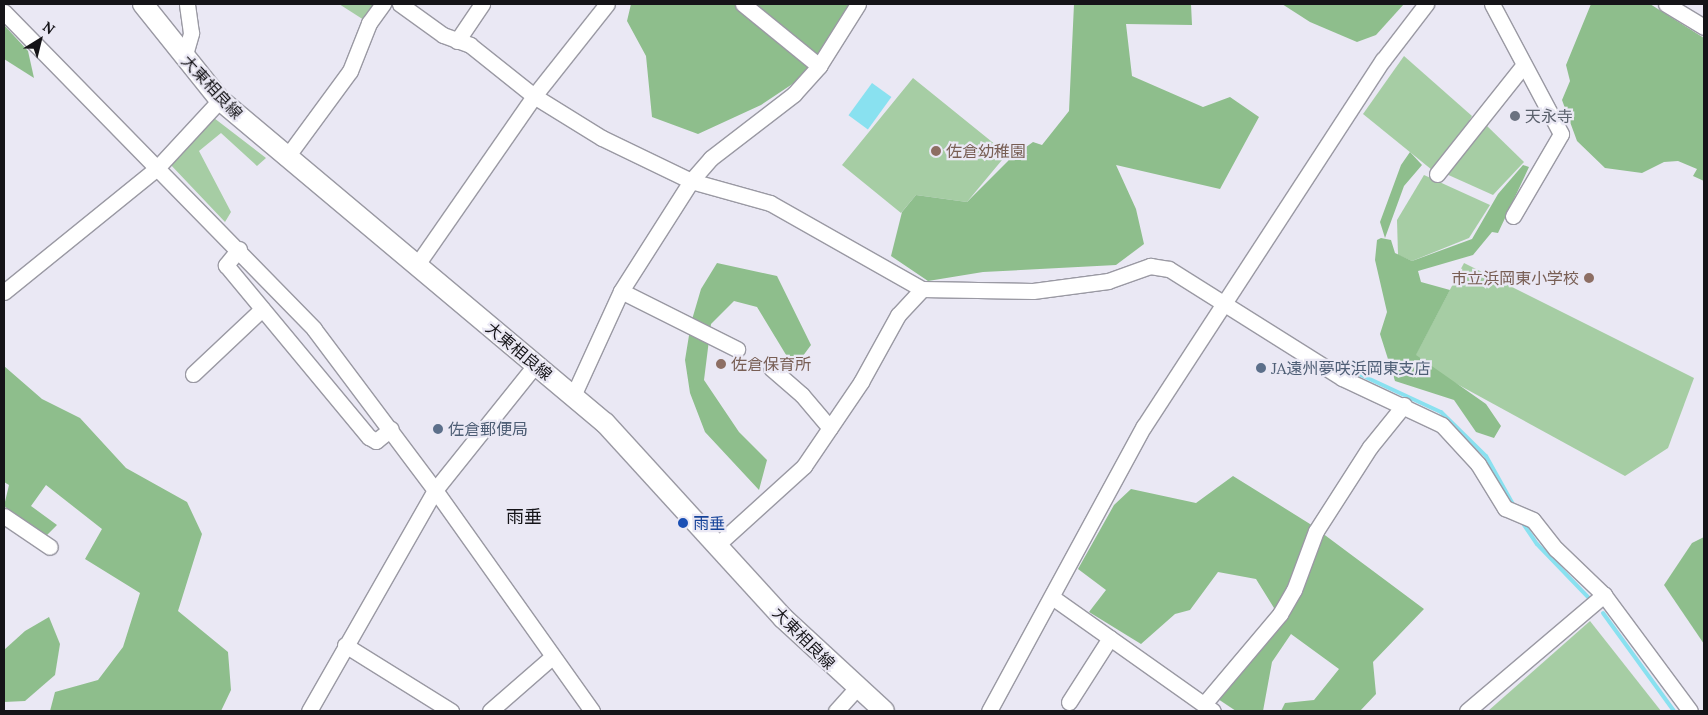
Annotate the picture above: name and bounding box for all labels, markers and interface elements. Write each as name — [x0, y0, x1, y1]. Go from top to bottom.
north arrow — [15, 15, 65, 65]
text: N — [39, 17, 58, 38]
street label: 大東相良線 — [178, 51, 246, 123]
place label: 天永寺 — [1525, 106, 1573, 126]
marker: 天永寺 — [1509, 110, 1521, 122]
place label: 佐倉幼稚園 — [946, 141, 1026, 161]
marker: 佐倉幼稚園 — [930, 145, 942, 157]
place label: 市立浜岡東小学校 — [1451, 268, 1579, 288]
marker: 市立浜岡東小学校 — [1583, 272, 1595, 284]
street label: 大東相良線 — [482, 318, 556, 384]
place label: 佐倉保育所 — [731, 354, 811, 374]
marker: 佐倉保育所 — [715, 358, 727, 370]
place label: JA遠州夢咲浜岡東支店 — [1271, 358, 1431, 378]
marker: JA遠州夢咲浜岡東支店 — [1255, 362, 1267, 374]
place label: 佐倉郵便局 — [448, 419, 528, 439]
marker: 佐倉郵便局 — [432, 423, 444, 435]
district label: 雨垂 — [506, 506, 542, 528]
place label: 雨垂 — [693, 513, 725, 533]
marker: 雨垂 — [677, 517, 689, 529]
street label: 大東相良線 — [769, 603, 839, 673]

